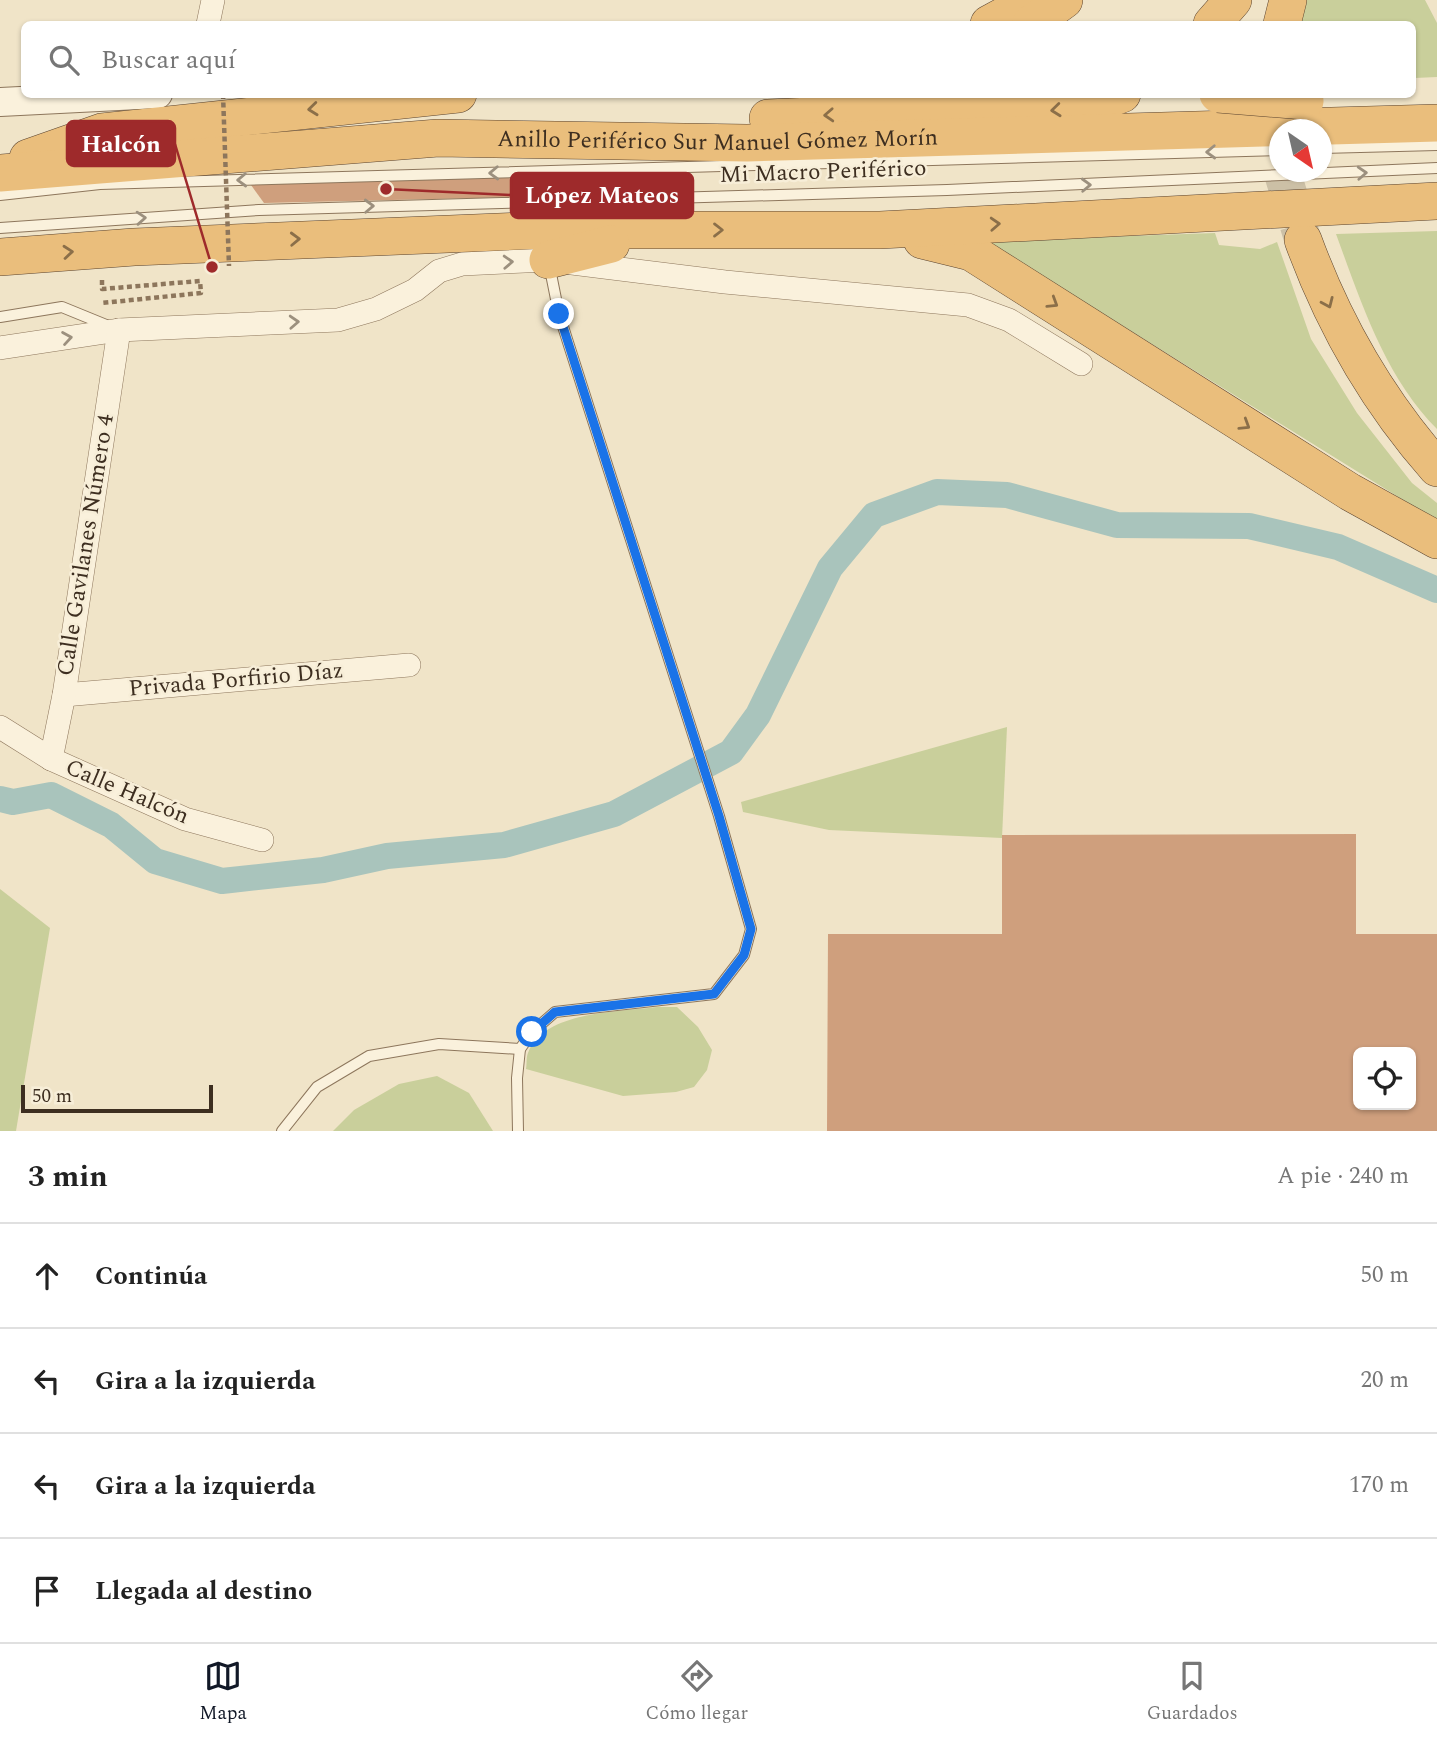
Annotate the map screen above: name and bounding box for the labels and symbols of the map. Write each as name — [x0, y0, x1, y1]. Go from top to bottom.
one-way arrow — [307, 101, 318, 116]
one-way arrow — [1050, 102, 1061, 117]
one-way arrow — [823, 107, 834, 122]
north arrow — [1269, 119, 1332, 182]
street label: Anillo Periférico Sur Manuel Gómez Morín — [497, 120, 939, 161]
callout: Halcón — [67, 121, 175, 166]
text: Halcón — [81, 127, 161, 163]
one-way arrow — [1206, 144, 1217, 159]
street label: Mi Macro Periférico — [719, 151, 927, 193]
one-way arrow — [488, 165, 499, 180]
one-way arrow — [1357, 165, 1368, 180]
one-way arrow — [236, 172, 247, 188]
callout: López Mateos — [511, 173, 693, 218]
one-way arrow — [1080, 177, 1091, 192]
text: López Mateos — [525, 178, 679, 214]
one-way arrow — [363, 199, 374, 214]
one-way arrow — [136, 211, 147, 226]
one-way arrow — [990, 217, 1001, 232]
one-way arrow — [714, 222, 724, 238]
one-way arrow — [290, 232, 301, 247]
one-way arrow — [63, 245, 74, 260]
one-way arrow — [503, 254, 514, 269]
one-way arrow — [1045, 295, 1058, 308]
one-way arrow — [1320, 296, 1334, 308]
route end — [543, 298, 574, 329]
one-way arrow — [289, 314, 300, 329]
one-way arrow — [62, 331, 73, 346]
street label: Calle Gavilanes Número 4 — [48, 411, 124, 678]
one-way arrow — [1237, 417, 1250, 430]
street label: Privada Porfirio Díaz — [127, 653, 345, 707]
street label: Calle Halcón — [60, 750, 194, 834]
route start — [516, 1016, 547, 1047]
scale bar — [21, 1082, 214, 1114]

